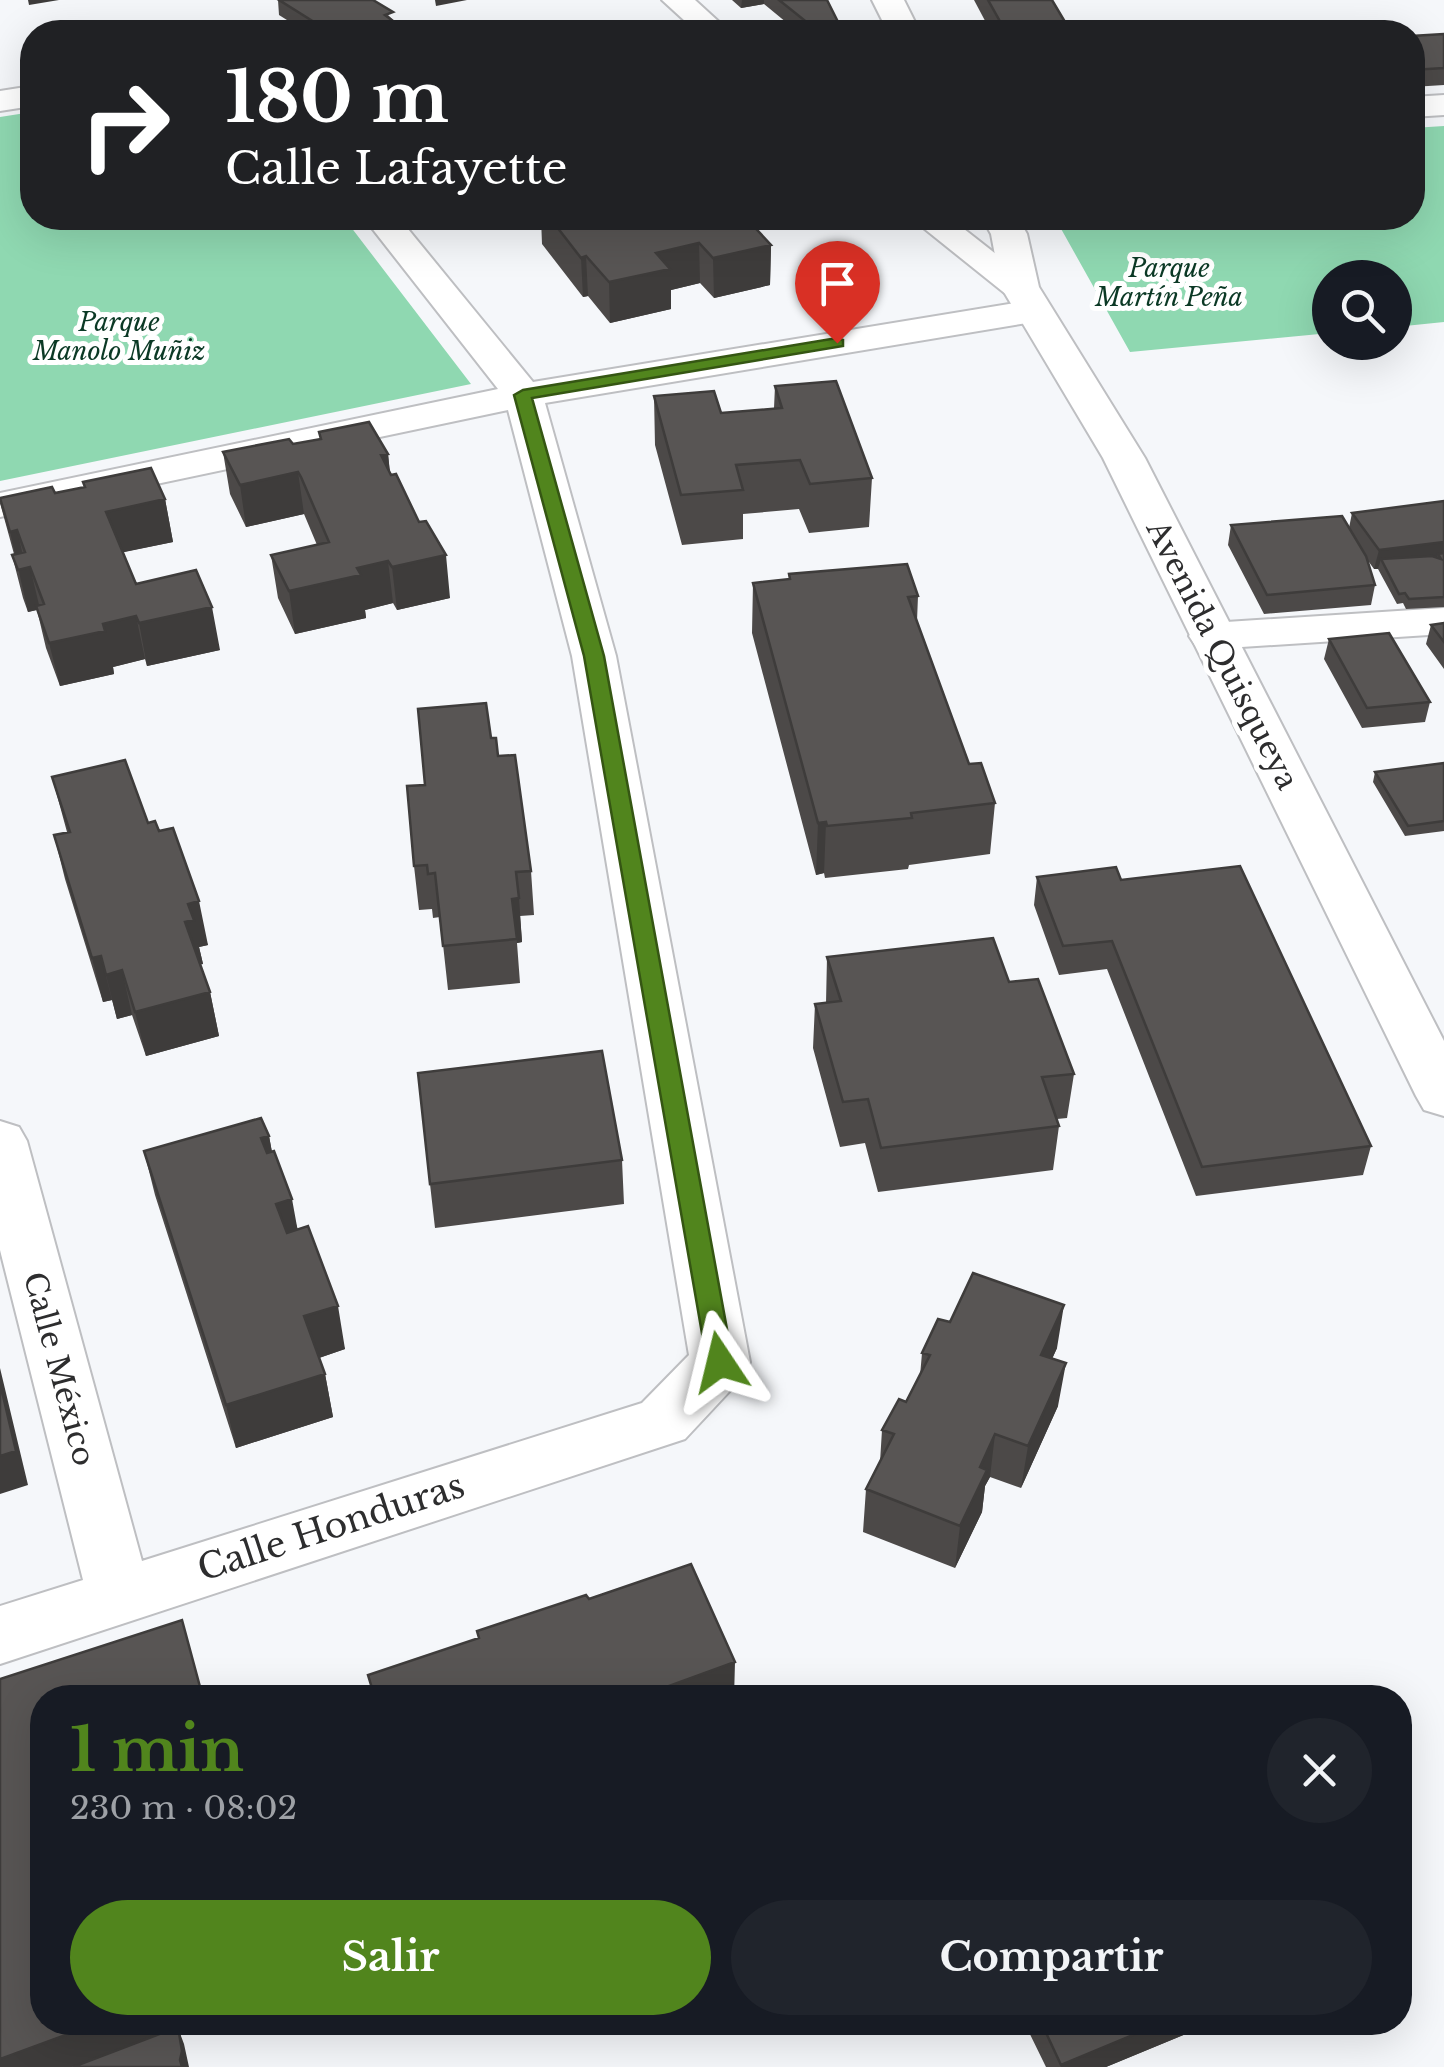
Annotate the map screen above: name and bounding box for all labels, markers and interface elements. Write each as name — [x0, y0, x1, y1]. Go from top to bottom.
text: 180 m — [225, 54, 449, 141]
icon: right — [60, 60, 190, 190]
text: Calle Lafayette — [225, 140, 568, 196]
pin — [795, 241, 880, 344]
park label: Parque Martín Peña — [1094, 253, 1243, 313]
icon: arrive — [810, 256, 865, 311]
map controls — [1312, 260, 1412, 360]
button: search — [1312, 260, 1412, 360]
park label: Parque Manolo Muñiz — [32, 307, 205, 367]
street label: Avenida Quisqueya — [1138, 513, 1306, 796]
street label: Calle México — [16, 1268, 103, 1470]
position arrow — [668, 1310, 772, 1414]
street label: Calle Honduras — [192, 1463, 470, 1590]
text: 1 min — [70, 1713, 244, 1787]
button: close — [1267, 1718, 1372, 1823]
text: 230 m · 08:02 — [70, 1788, 297, 1828]
button: Salir — [70, 1900, 711, 2015]
button: Compartir — [731, 1900, 1372, 2015]

